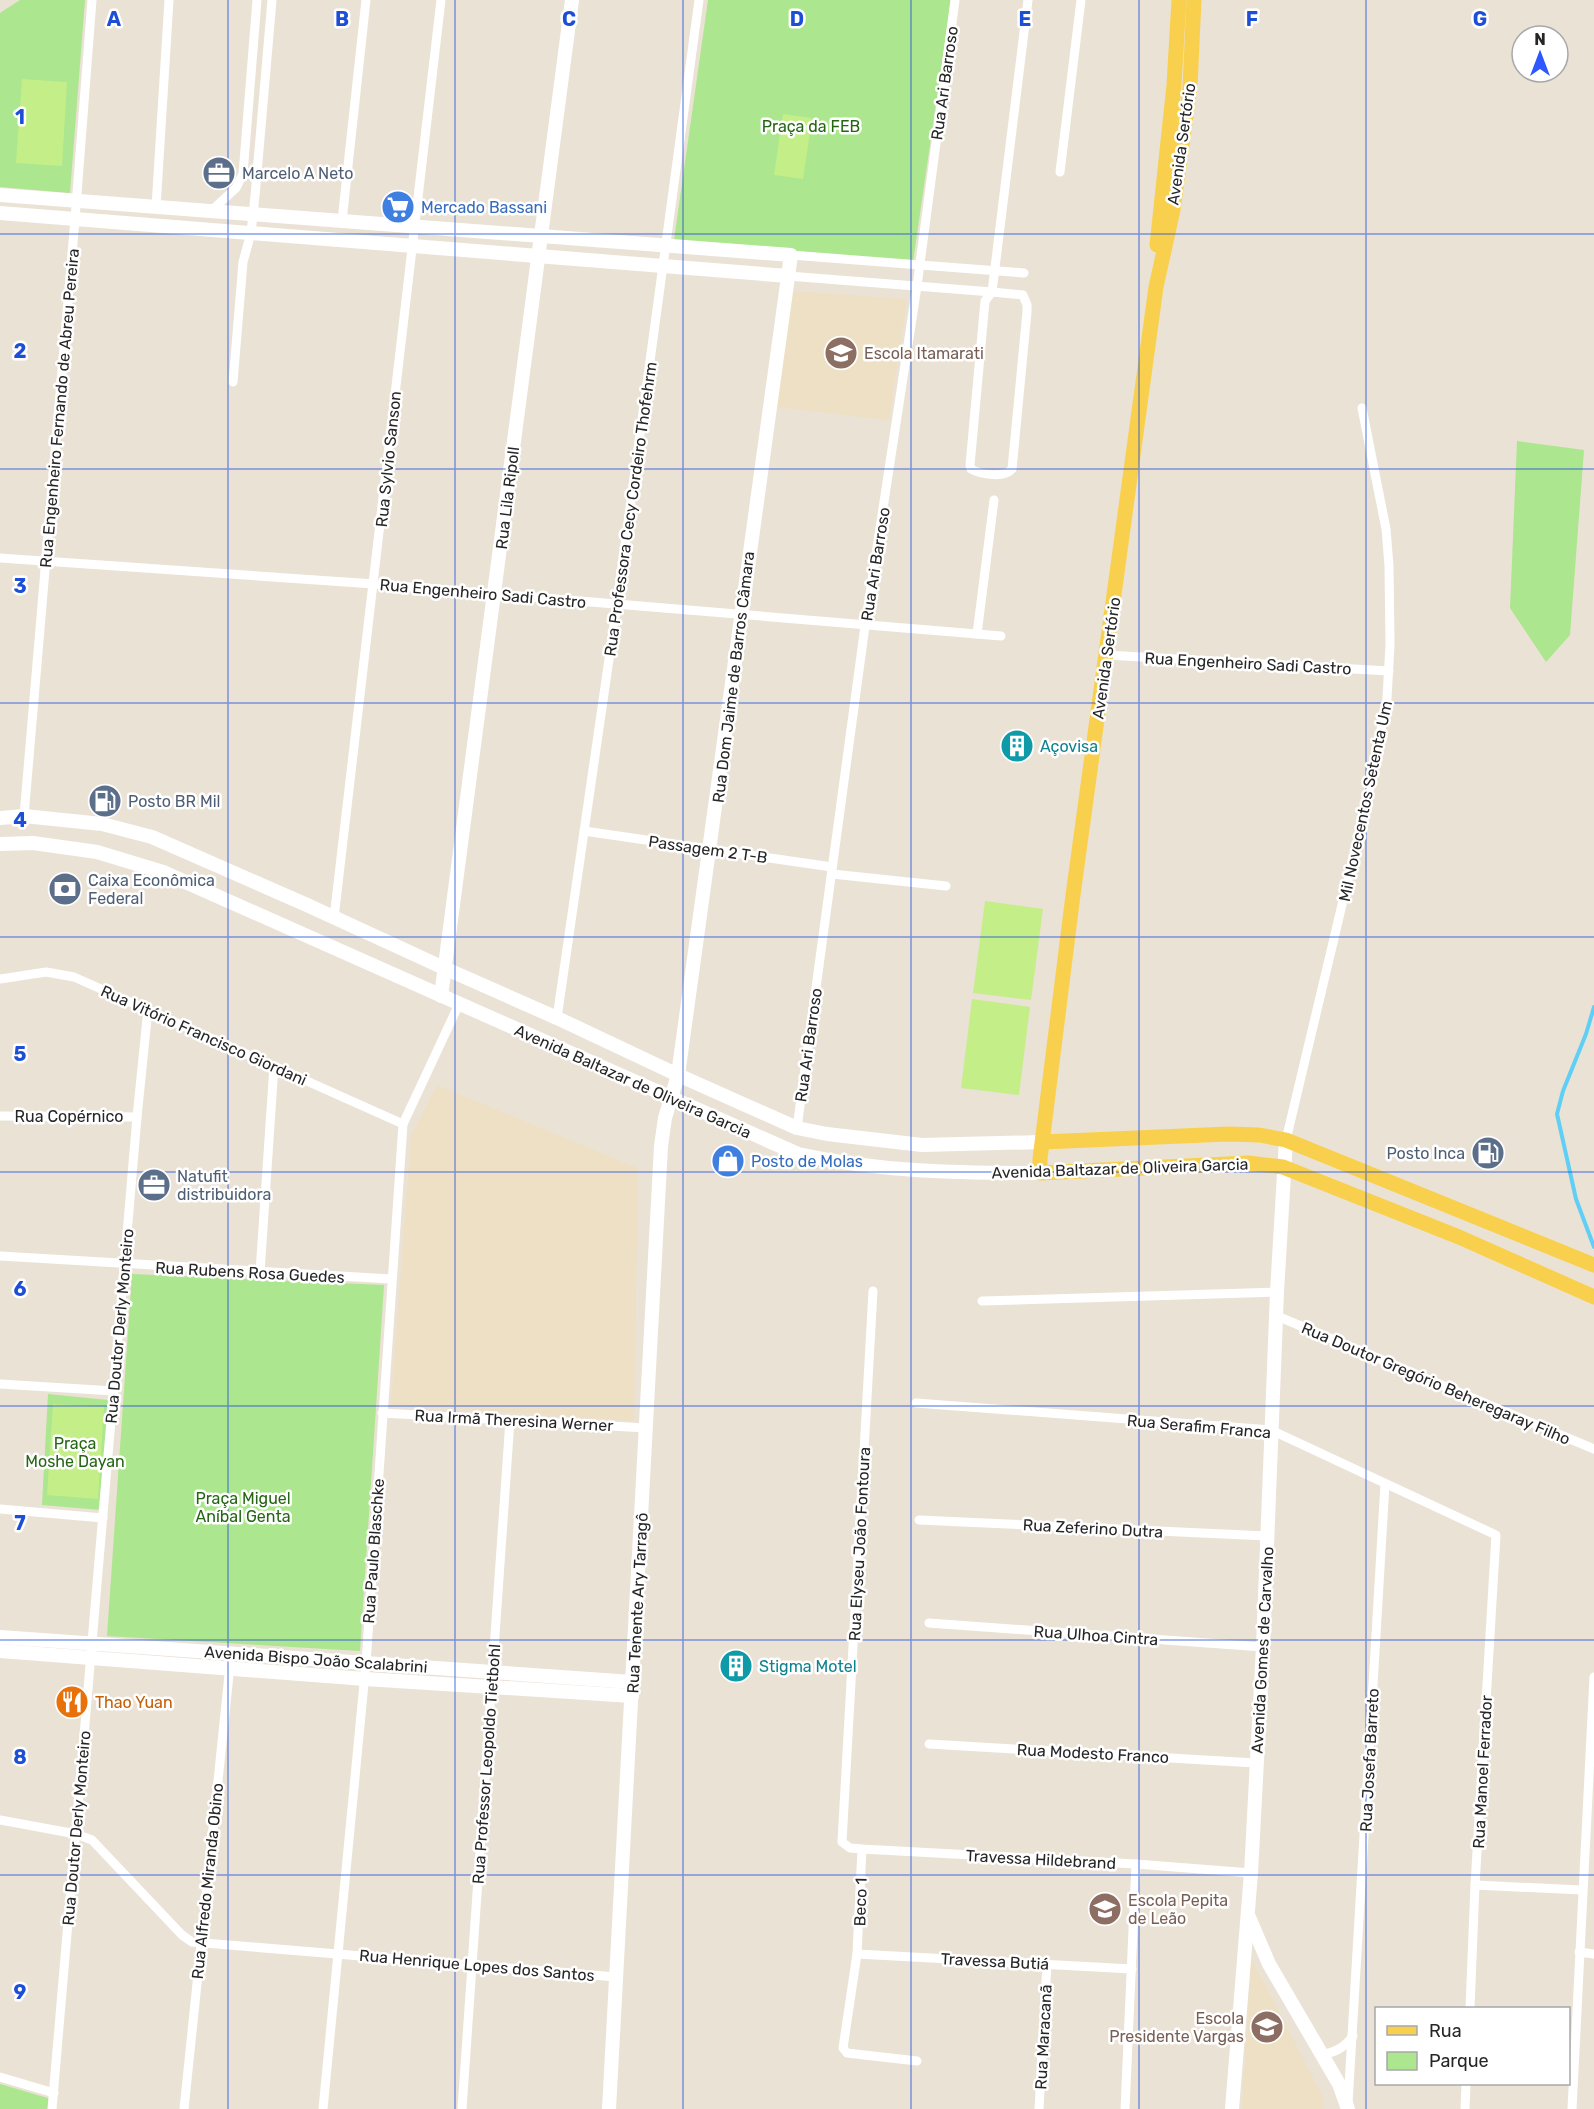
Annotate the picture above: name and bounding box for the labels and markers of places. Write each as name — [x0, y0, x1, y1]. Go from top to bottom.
office icon: Marcelo A Neto — [201, 155, 237, 191]
place label: Marcelo A Neto — [242, 164, 354, 183]
supermarket icon: Mercado Bassani — [380, 189, 416, 225]
place label: Mercado Bassani — [421, 198, 547, 217]
school or university icon: Escola Itamarati — [823, 335, 859, 371]
place label: Escola Itamarati — [864, 344, 984, 363]
building icon: Açovisa — [999, 728, 1035, 764]
place label: Açovisa — [1040, 737, 1098, 756]
fuel station icon: Posto BR Mil — [87, 783, 123, 819]
place label: Posto BR Mil — [128, 792, 220, 811]
bank icon: Caixa Econômica Federal — [47, 871, 83, 907]
place label: Caixa Econômica Federal — [88, 871, 215, 908]
fuel station icon: Posto Inca — [1470, 1135, 1506, 1171]
shop icon: Posto de Molas — [710, 1143, 746, 1179]
place label: Posto Inca — [1386, 1144, 1465, 1163]
place label: Posto de Molas — [751, 1152, 863, 1171]
office icon: Natufit distribuidora — [136, 1167, 172, 1203]
place label: Natufit distribuidora — [177, 1167, 271, 1204]
building icon: Stigma Motel — [718, 1648, 754, 1684]
place label: Stigma Motel — [759, 1657, 857, 1676]
restaurant icon: Thao Yuan — [54, 1684, 90, 1720]
place label: Thao Yuan — [95, 1693, 173, 1712]
school or university icon: Escola Pepita de Leão — [1087, 1891, 1123, 1927]
place label: Escola Pepita de Leão — [1128, 1891, 1228, 1928]
place label: Escola Presidente Vargas — [1109, 2009, 1244, 2046]
school or university icon: Escola Presidente Vargas — [1249, 2009, 1285, 2045]

